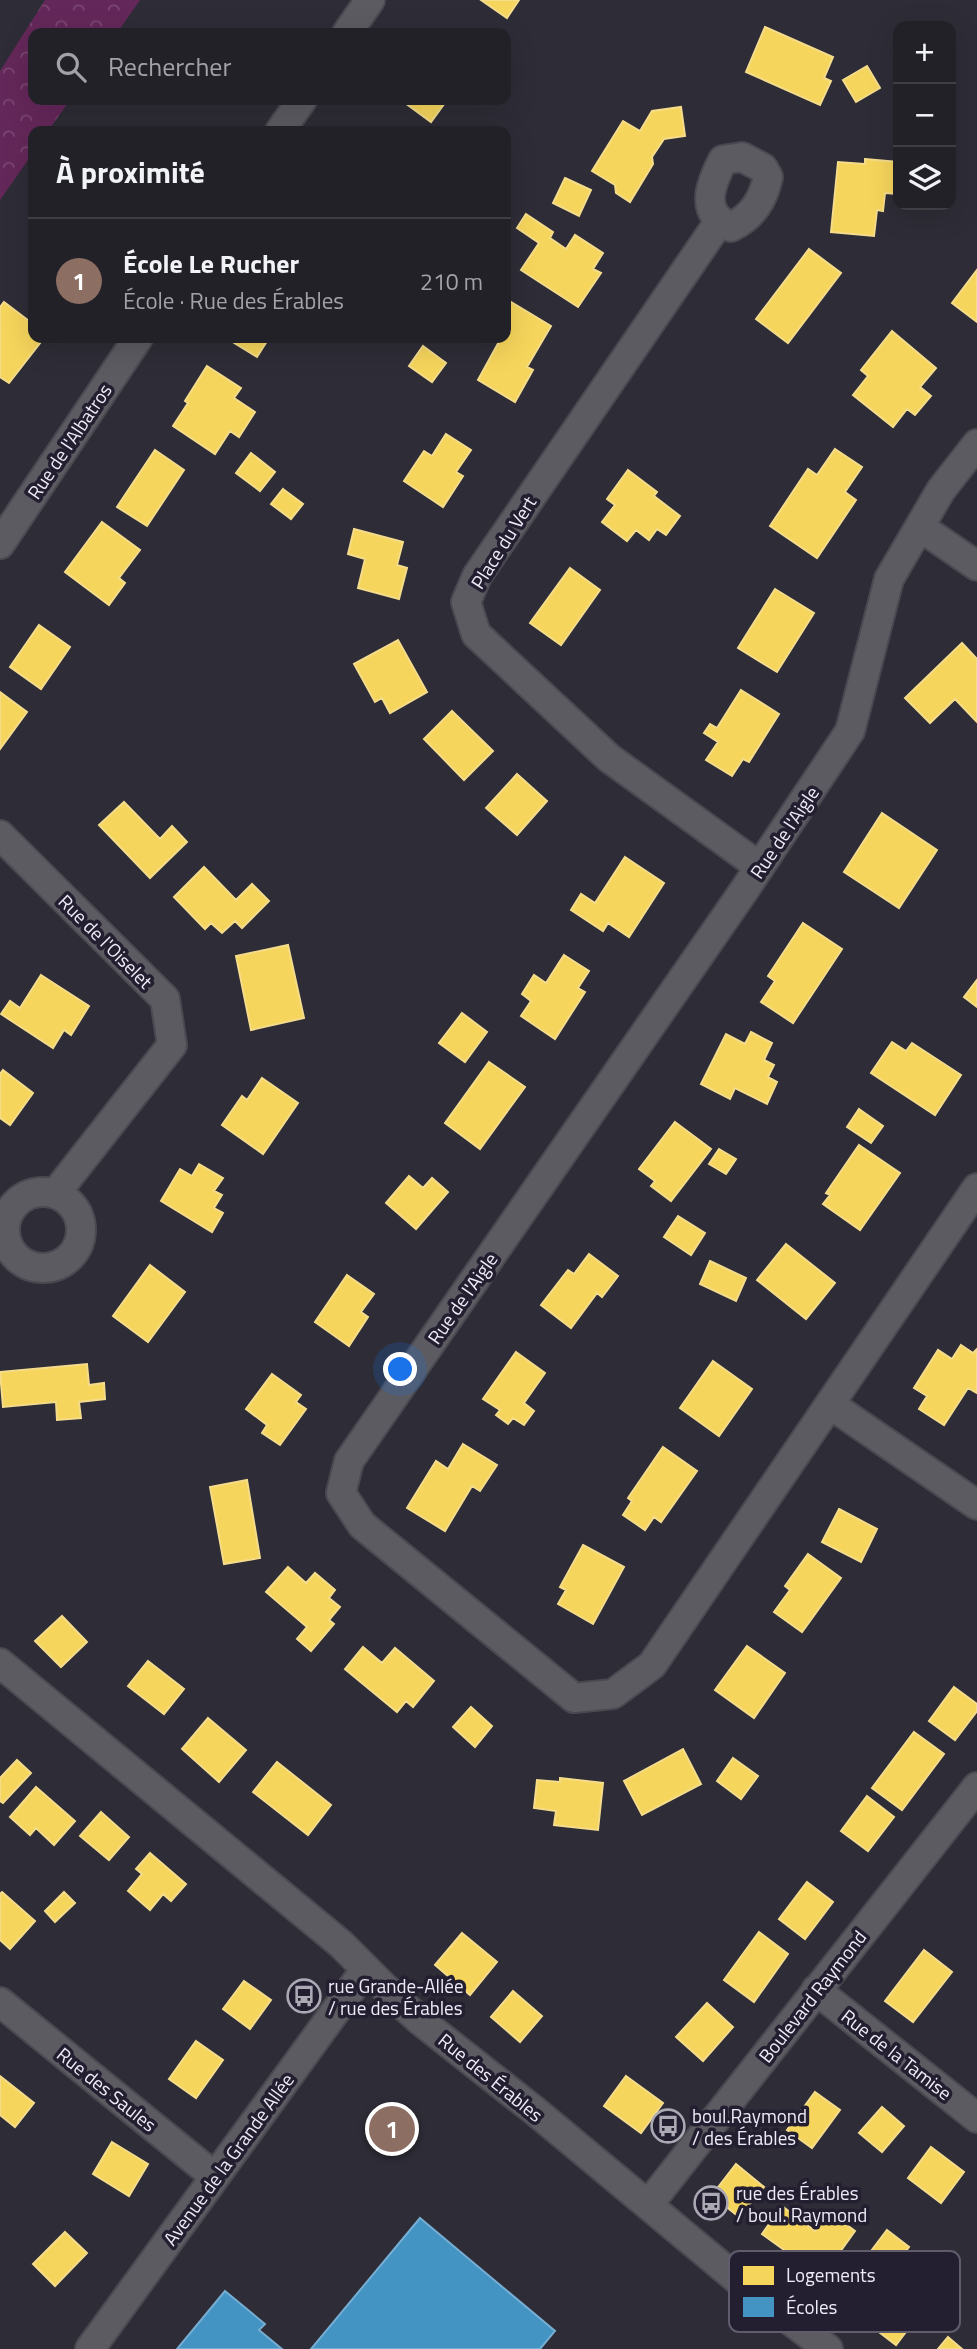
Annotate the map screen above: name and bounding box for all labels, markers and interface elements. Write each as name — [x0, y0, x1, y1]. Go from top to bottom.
map controls — [893, 21, 956, 210]
button: + — [893, 21, 956, 84]
search box — [28, 28, 511, 105]
text: Rechercher — [108, 47, 232, 86]
icon: search — [52, 48, 90, 86]
button: − — [893, 84, 956, 147]
button: layers — [893, 147, 956, 210]
text: À proximité — [56, 149, 205, 195]
text: École Le Rucher — [123, 244, 299, 283]
text: 1 — [73, 264, 85, 299]
text: 210 m — [420, 264, 483, 299]
text: École · Rue des Érables — [123, 283, 344, 318]
street label: Rue de l'Albatros — [20, 377, 119, 505]
street label: Place du Vert — [463, 490, 543, 594]
street label: Rue de l'Aigle — [742, 780, 826, 884]
street label: Rue de l'Oiselet — [52, 887, 160, 995]
street label: Rue de l'Aigle — [420, 1246, 504, 1350]
your location — [383, 1352, 417, 1386]
street label: Boulevard Raymond — [751, 1924, 873, 2068]
place label: rue Grande-Allée / rue des Érables — [328, 1971, 464, 2022]
bus stop icon: rue Grande-Allée / rue des Érables — [285, 1977, 323, 2015]
street label: Rue de la Tamise — [835, 2001, 959, 2107]
street label: Rue des Érables — [432, 2026, 550, 2129]
street label: Rue des Saules — [51, 2040, 163, 2138]
street label: Avenue de la Grande Allée — [156, 2067, 300, 2251]
place label: boul.Raymond / des Érables — [692, 2101, 807, 2152]
pin: 1 — [369, 2103, 415, 2155]
bus stop icon: boul.Raymond / des Érables — [649, 2107, 687, 2145]
place label: rue des Érables / boul. Raymond — [736, 2178, 867, 2229]
bus stop icon: rue des Érables / boul. Raymond — [692, 2184, 730, 2222]
legend — [729, 2251, 960, 2332]
text: Logements — [786, 2260, 876, 2289]
text: Écoles — [786, 2292, 838, 2321]

